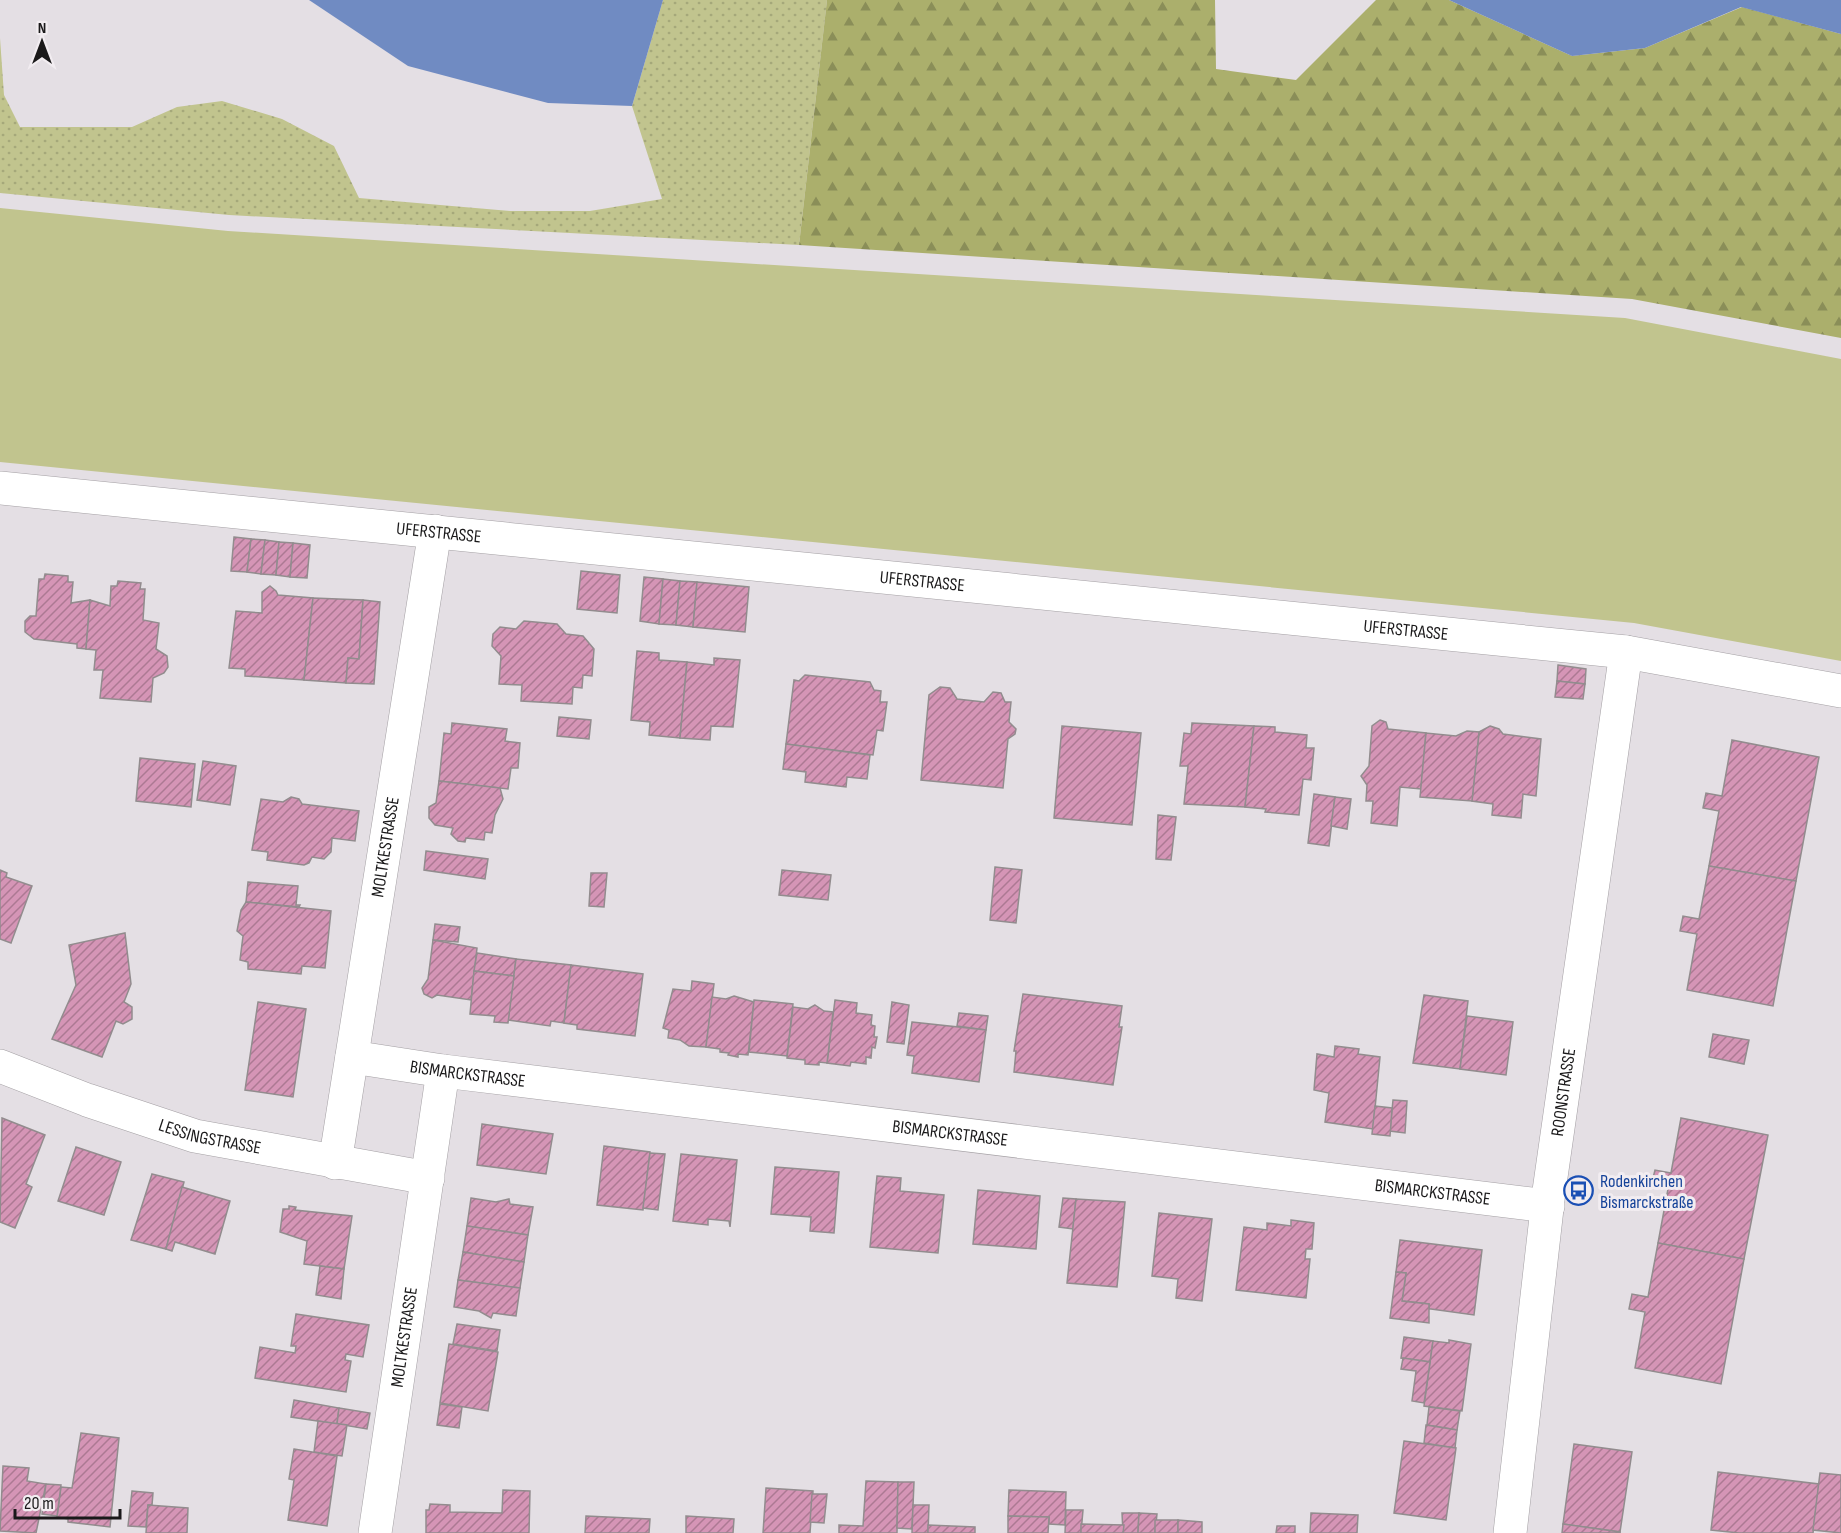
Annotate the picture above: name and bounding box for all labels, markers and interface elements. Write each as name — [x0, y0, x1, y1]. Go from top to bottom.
north arrow — [12, 12, 72, 72]
text: N — [38, 19, 46, 38]
street label: UFERSTRASSE — [395, 518, 482, 547]
street label: UFERSTRASSE — [879, 567, 966, 596]
street label: UFERSTRASSE — [1362, 616, 1449, 645]
street label: MOLTKESTRASSE — [367, 795, 404, 899]
street label: ROONSTRASSE — [1547, 1047, 1580, 1138]
street label: BISMARCKSTRASSE — [409, 1056, 527, 1092]
street label: LESSINGSTRASSE — [156, 1115, 263, 1159]
street label: BISMARCKSTRASSE — [891, 1116, 1009, 1151]
place label: Rodenkirchen Bismarckstraße — [1600, 1171, 1694, 1213]
street label: BISMARCKSTRASSE — [1374, 1175, 1491, 1210]
bus stop icon: Rodenkirchen Bismarckstraße — [1563, 1175, 1595, 1207]
street label: MOLTKESTRASSE — [387, 1286, 422, 1389]
scale bar — [15, 1482, 120, 1520]
text: 20 m — [24, 1493, 54, 1514]

